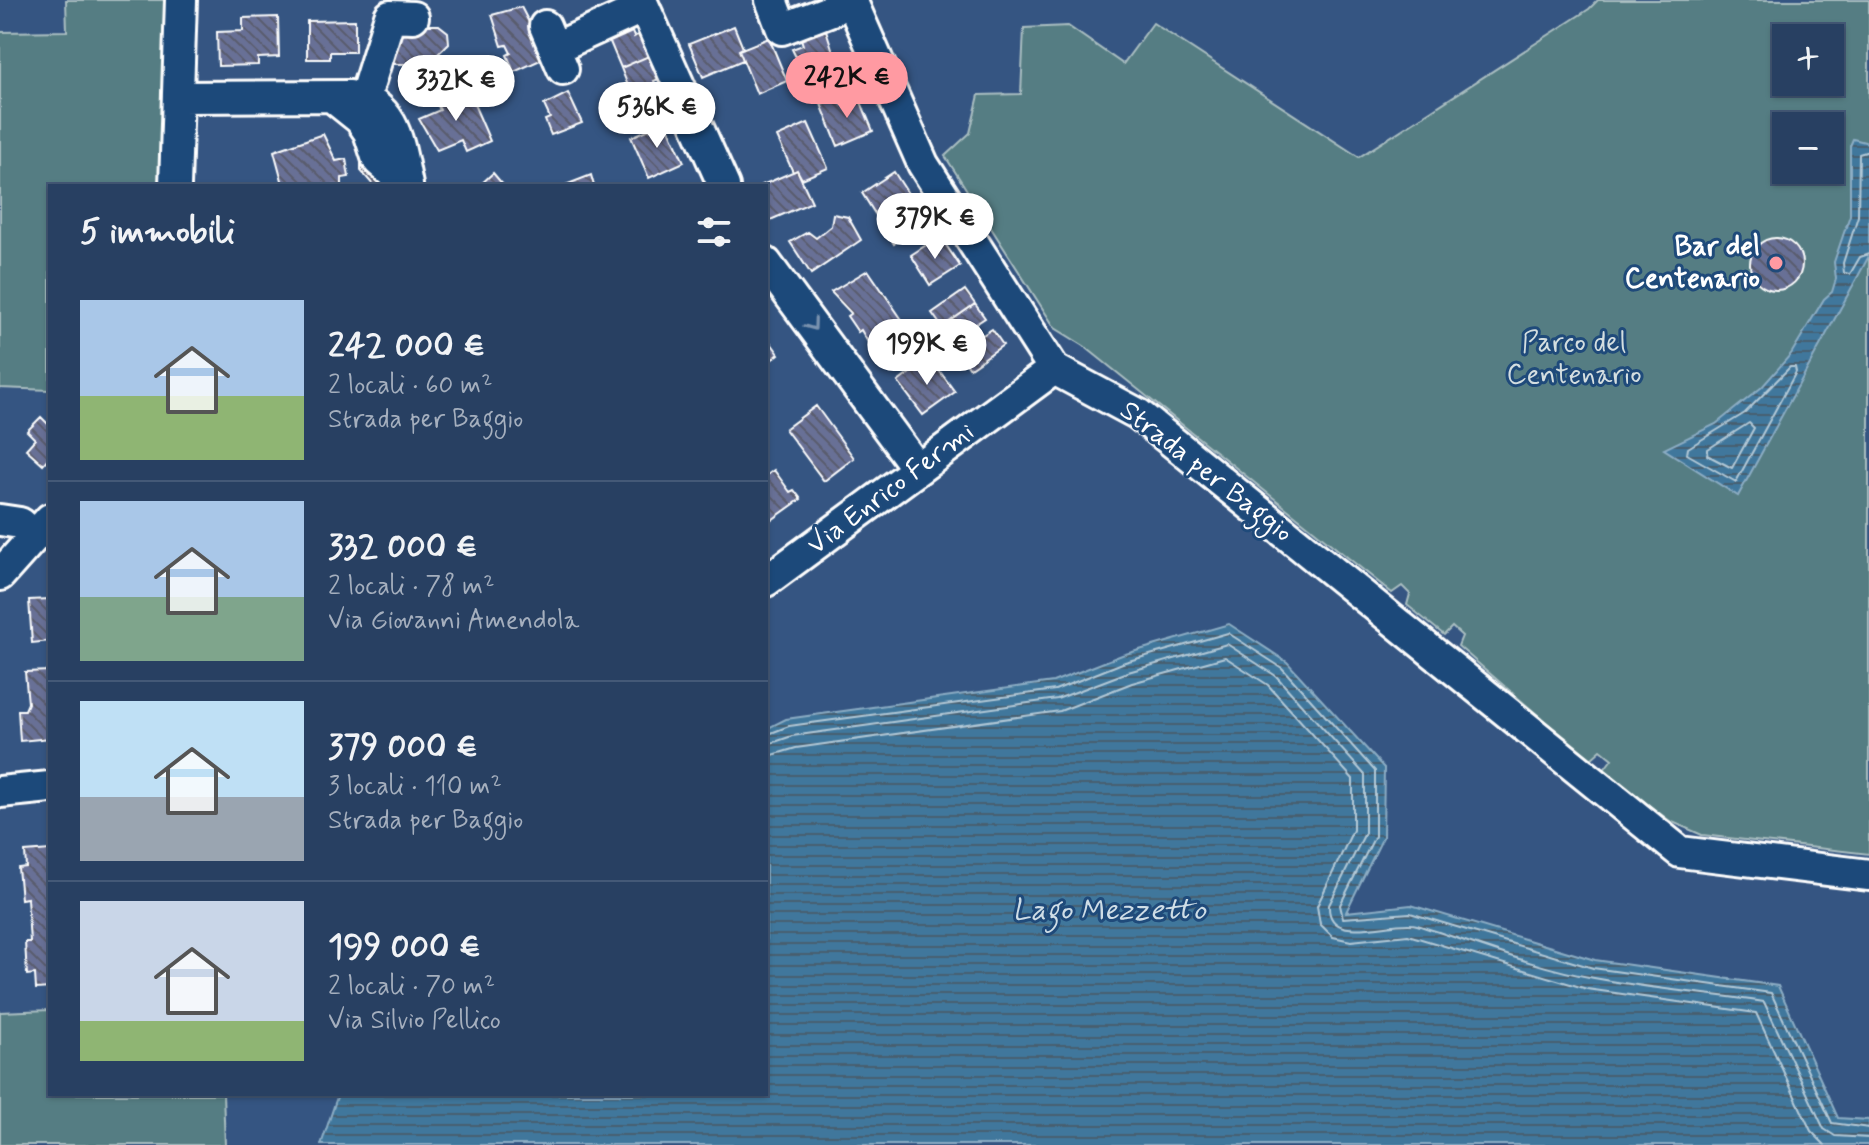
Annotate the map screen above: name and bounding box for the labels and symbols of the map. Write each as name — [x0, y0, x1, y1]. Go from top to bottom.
pin: 242K € — [782, 52, 912, 120]
pin: 332K € — [391, 55, 521, 123]
pin: 536K € — [592, 82, 722, 150]
pin: 379K € — [870, 193, 1000, 261]
place label: Bar del Centenario — [1625, 229, 1760, 298]
marker: Bar del Centenario — [1767, 254, 1785, 272]
one-way arrow — [802, 317, 817, 331]
pin: 199K € — [862, 319, 992, 387]
park label: Parco del Centenario — [1506, 325, 1642, 394]
street label: Strada per Baggio — [1110, 393, 1300, 554]
street label: Via Enrico Fermi — [800, 414, 982, 564]
water label: Lago Mezzetto — [1012, 891, 1207, 934]

